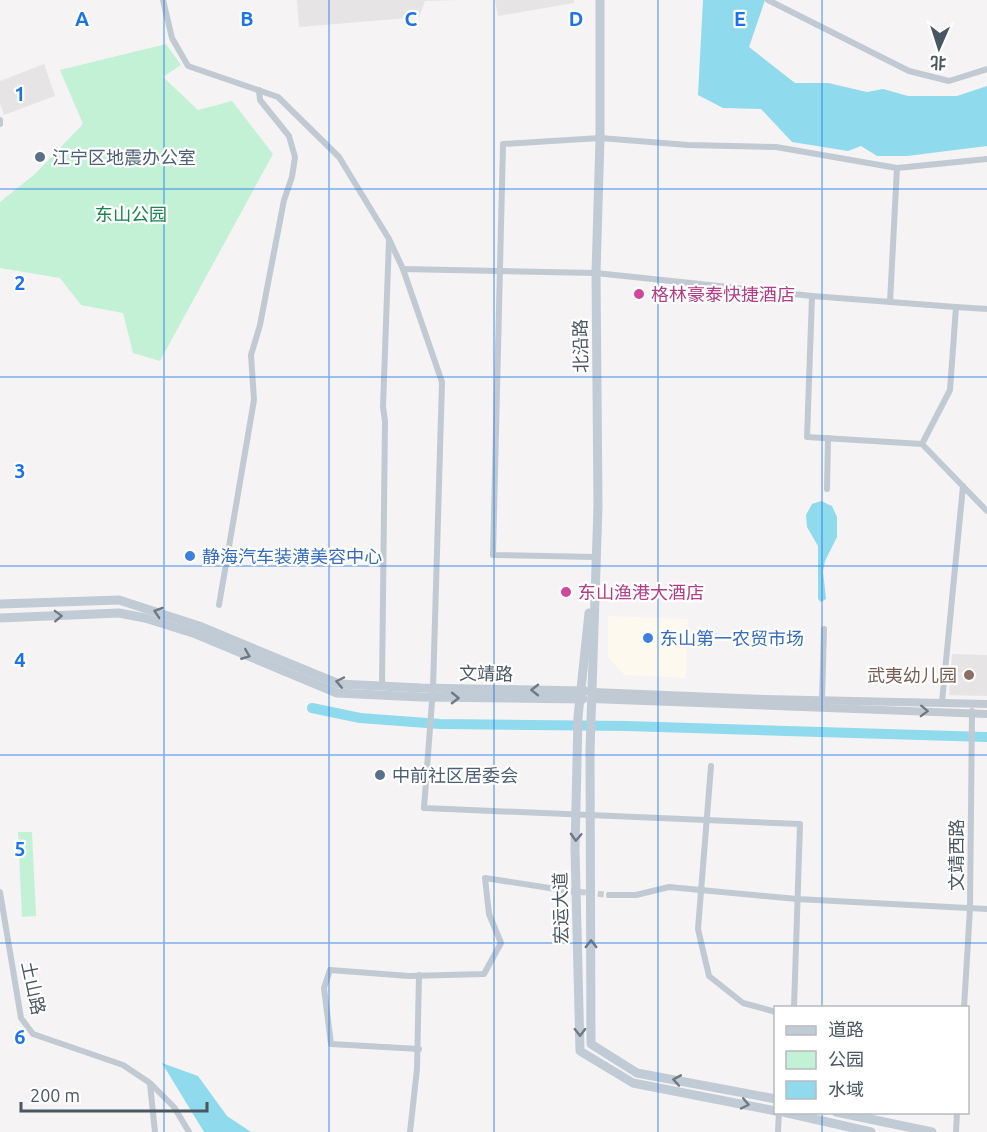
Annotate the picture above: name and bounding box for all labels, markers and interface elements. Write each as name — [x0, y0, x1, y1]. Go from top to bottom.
text: A — [75, 7, 89, 30]
text: B — [240, 7, 254, 30]
text: C — [405, 7, 418, 30]
text: D — [569, 7, 583, 30]
text: E — [734, 7, 746, 30]
north arrow — [909, 18, 969, 78]
text: 北 — [930, 54, 947, 72]
text: 1 — [14, 82, 26, 105]
place label: 江宁区地震办公室 — [52, 147, 196, 167]
marker: 江宁区地震办公室 — [33, 150, 47, 164]
park label: 东山公园 — [95, 204, 167, 224]
text: 2 — [14, 271, 26, 294]
place label: 格林豪泰快捷酒店 — [651, 284, 795, 304]
marker: 格林豪泰快捷酒店 — [632, 287, 646, 301]
street label: 北沿路 — [570, 319, 590, 373]
text: 3 — [14, 459, 26, 482]
place label: 静海汽车装潢美容中心 — [202, 546, 382, 566]
marker: 静海汽车装潢美容中心 — [183, 549, 197, 563]
place label: 东山渔港大酒店 — [578, 582, 704, 602]
marker: 东山渔港大酒店 — [559, 585, 573, 599]
one-way arrow — [153, 607, 164, 620]
one-way arrow — [54, 609, 63, 622]
place label: 东山第一农贸市场 — [660, 628, 804, 648]
marker: 东山第一农贸市场 — [641, 631, 655, 645]
text: 4 — [14, 648, 26, 671]
one-way arrow — [240, 648, 251, 660]
street label: 文靖路 — [459, 663, 513, 683]
place label: 武夷幼儿园 — [867, 665, 957, 685]
marker: 武夷幼儿园 — [962, 668, 976, 682]
one-way arrow — [335, 676, 345, 689]
one-way arrow — [530, 684, 539, 696]
one-way arrow — [450, 692, 459, 704]
one-way arrow — [919, 705, 928, 717]
place label: 中前社区居委会 — [392, 765, 518, 785]
marker: 中前社区居委会 — [373, 768, 387, 782]
street label: 文靖西路 — [946, 819, 966, 891]
one-way arrow — [569, 832, 582, 841]
text: 5 — [14, 837, 26, 860]
street label: 宏运大道 — [549, 872, 571, 944]
one-way arrow — [585, 939, 597, 948]
street label: 土山路 — [19, 960, 49, 1016]
legend — [774, 1006, 969, 1114]
text: 道路 — [828, 1019, 864, 1039]
text: 6 — [14, 1025, 26, 1048]
one-way arrow — [573, 1027, 586, 1036]
text: 公园 — [828, 1049, 864, 1069]
one-way arrow — [672, 1074, 682, 1086]
scale bar — [21, 1075, 207, 1113]
text: 水域 — [828, 1079, 864, 1099]
text: 200 m — [30, 1085, 80, 1105]
one-way arrow — [740, 1097, 750, 1110]

